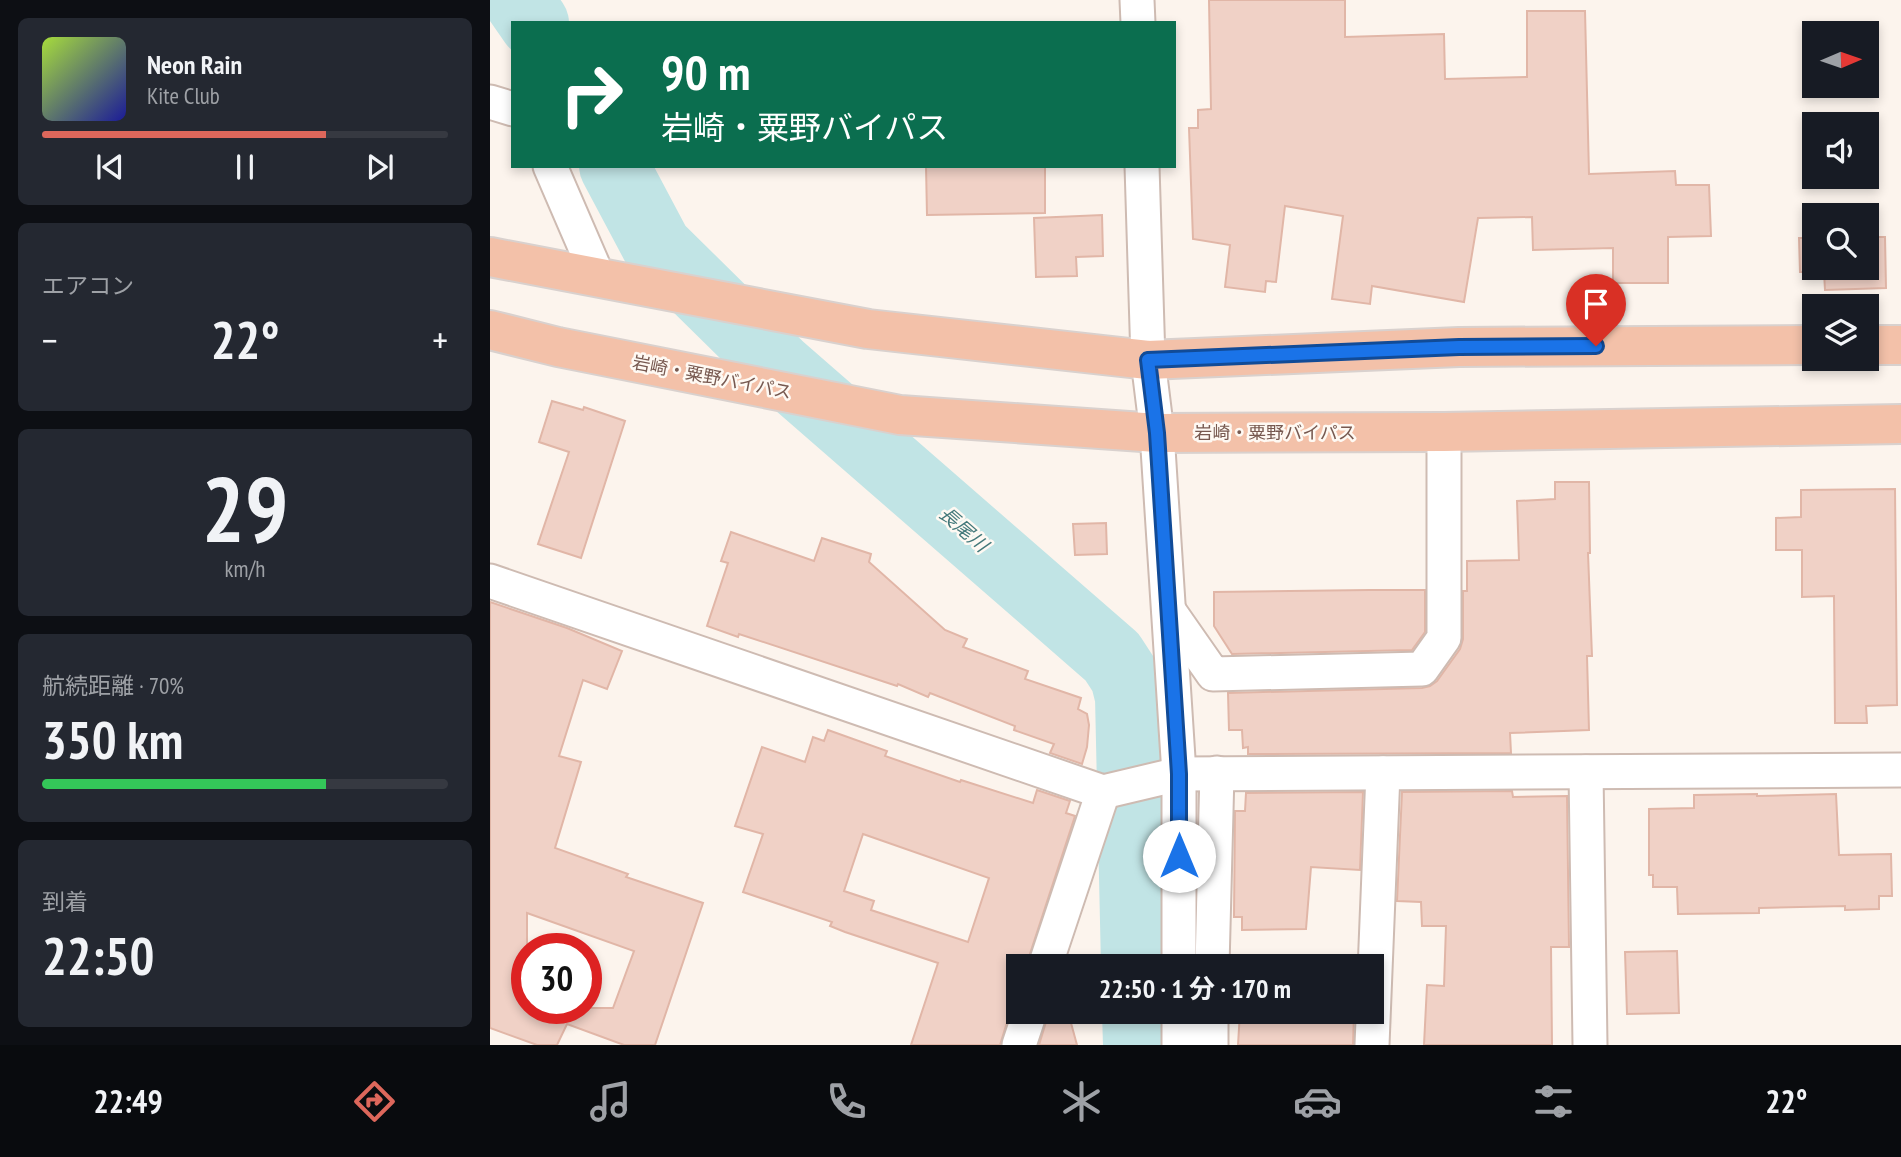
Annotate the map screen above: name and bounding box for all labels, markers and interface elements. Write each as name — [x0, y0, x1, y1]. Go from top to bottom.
north arrow — [1802, 21, 1880, 98]
map controls — [1802, 21, 1879, 371]
text: 90 m — [661, 40, 750, 104]
text: Neon Rain — [147, 48, 242, 81]
icon: right — [546, 49, 637, 140]
text: Kite Club — [147, 81, 220, 110]
text: 岩崎・粟野バイパス — [661, 106, 948, 148]
button: sound — [1802, 112, 1879, 189]
icon: previous — [91, 148, 129, 186]
icon: pause — [226, 148, 264, 186]
icon: next — [361, 148, 399, 186]
button: search — [1802, 203, 1879, 280]
text: エアコン — [42, 271, 134, 300]
pin — [1566, 274, 1626, 346]
icon: arrive — [1577, 285, 1615, 323]
button: layers — [1802, 294, 1879, 371]
text: 22° — [211, 306, 279, 373]
text: − — [42, 315, 58, 364]
text: + — [432, 315, 448, 364]
street label: 岩崎・粟野バイパス — [630, 350, 794, 404]
street label: 岩崎・粟野バイパス — [1194, 421, 1356, 444]
text: 29 — [202, 449, 289, 567]
water label: 長尾川 — [935, 501, 995, 558]
text: km/h — [225, 554, 265, 583]
text: 航続距離 · 70% — [42, 671, 184, 700]
text: 350 km — [42, 706, 183, 773]
position arrow — [1142, 819, 1216, 893]
text: 到着 — [42, 887, 88, 916]
text: 22:50 — [42, 922, 154, 989]
speed limit sign: 30 — [511, 933, 602, 1024]
text: 22:50 · 1 分 · 170 m — [1099, 972, 1291, 1005]
icon: directions — [350, 1077, 399, 1126]
icon: music — [586, 1077, 635, 1126]
icon: phone — [822, 1077, 871, 1126]
icon: climate — [1057, 1077, 1106, 1126]
icon: car — [1293, 1077, 1342, 1126]
icon: filters — [1529, 1077, 1578, 1126]
text: 22:49 — [93, 1080, 163, 1122]
text: 22° — [1765, 1080, 1808, 1122]

